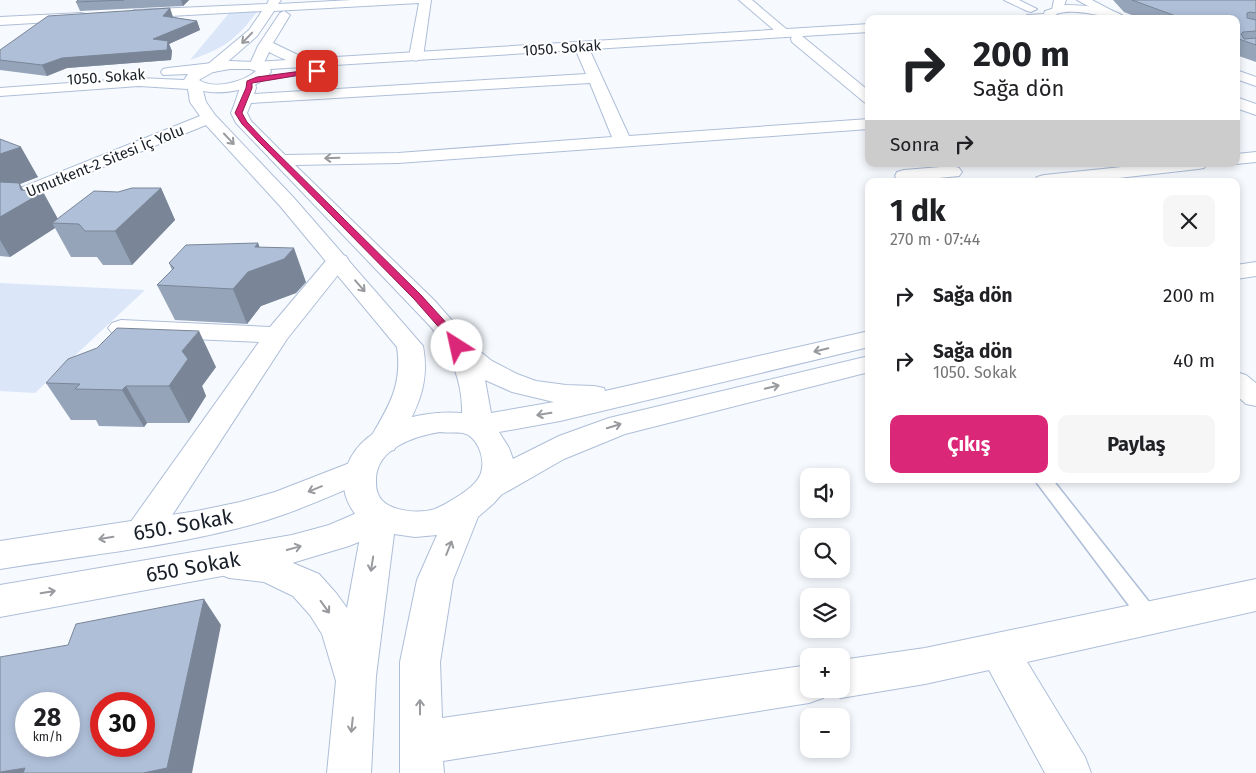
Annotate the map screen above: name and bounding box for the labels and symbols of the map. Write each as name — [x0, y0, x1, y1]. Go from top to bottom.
one-way arrow — [242, 31, 254, 43]
street label: 1050. Sokak — [522, 36, 602, 60]
pin — [296, 50, 338, 92]
street label: 1050. Sokak — [66, 65, 146, 89]
street label: Umutkent-2 Sitesi İç Yolu — [23, 121, 187, 201]
one-way arrow — [223, 133, 234, 146]
one-way arrow — [324, 153, 340, 163]
one-way arrow — [354, 280, 366, 293]
position arrow — [430, 319, 482, 371]
one-way arrow — [814, 346, 830, 355]
one-way arrow — [763, 382, 779, 391]
one-way arrow — [536, 410, 552, 420]
one-way arrow — [606, 421, 622, 431]
one-way arrow — [308, 485, 323, 495]
street label: 650. Sokak — [131, 503, 235, 547]
one-way arrow — [98, 534, 114, 544]
one-way arrow — [444, 541, 454, 556]
one-way arrow — [286, 543, 302, 552]
street label: 650 Sokak — [144, 546, 242, 588]
one-way arrow — [367, 555, 377, 571]
one-way arrow — [40, 587, 56, 597]
one-way arrow — [319, 600, 330, 613]
speed limit sign: 30 — [90, 692, 155, 757]
one-way arrow — [415, 699, 425, 716]
one-way arrow — [347, 717, 357, 733]

